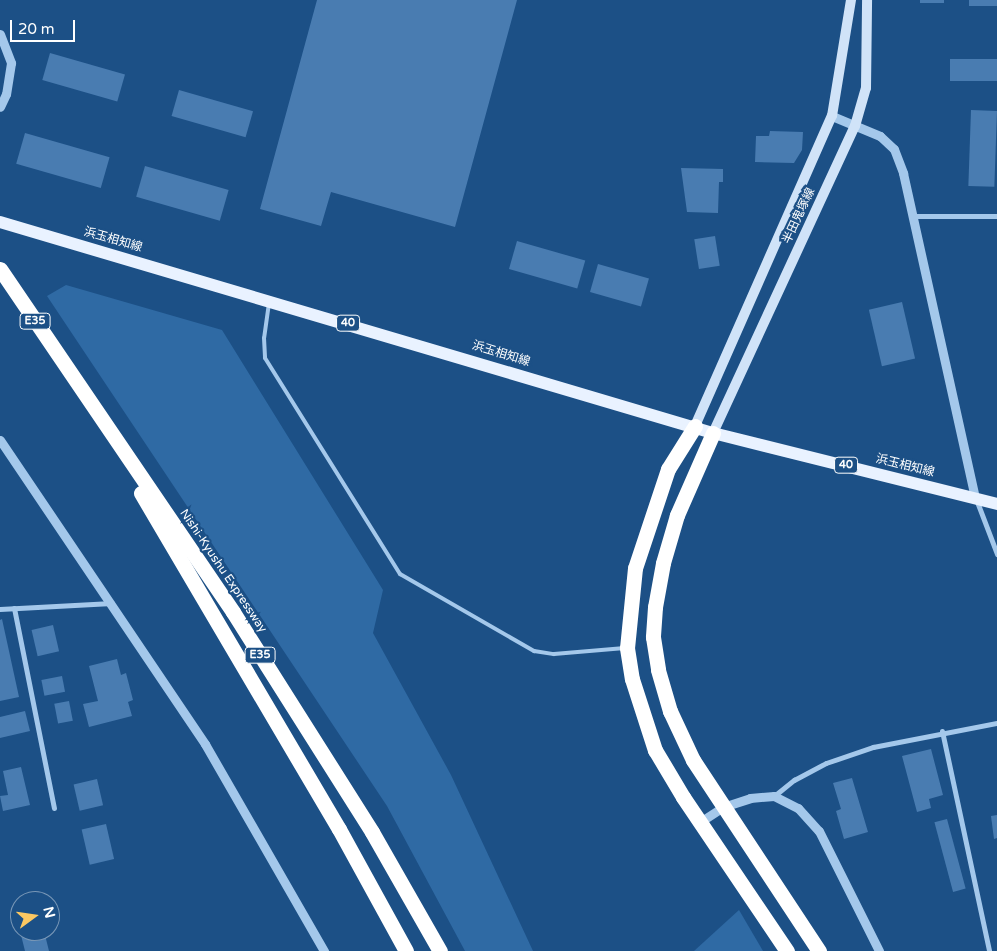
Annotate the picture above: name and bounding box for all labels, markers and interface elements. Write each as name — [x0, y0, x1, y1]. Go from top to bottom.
scale bar — [12, 10, 78, 42]
text: 20 m — [18, 20, 55, 38]
street label: 半田鬼塚線 — [780, 186, 818, 246]
street label: 浜玉相知線 — [82, 225, 144, 255]
road number: E35 — [19, 312, 51, 330]
road number: 40 — [336, 314, 360, 332]
street label: 浜玉相知線 — [470, 338, 532, 370]
street label: 浜玉相知線 — [874, 452, 936, 480]
road number: 40 — [834, 456, 858, 474]
street label: Nishi-Kyushu Expressway — [176, 507, 270, 635]
road number: E35 — [244, 646, 276, 664]
north arrow — [10, 891, 60, 941]
text: N — [39, 905, 59, 920]

